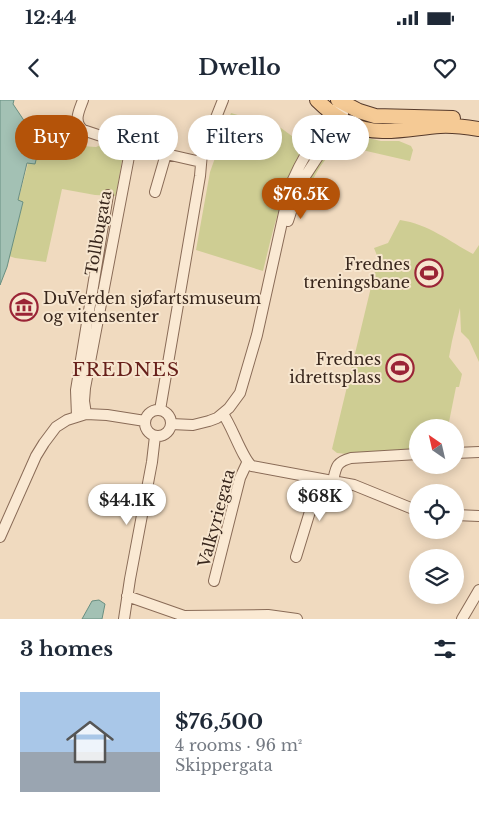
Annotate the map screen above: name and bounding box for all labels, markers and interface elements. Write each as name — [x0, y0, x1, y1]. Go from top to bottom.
text: 12:44 — [25, 6, 76, 29]
icon: back — [20, 54, 48, 82]
text: Dwello — [198, 54, 281, 81]
icon: heart — [431, 54, 459, 82]
chip: Buy — [15, 115, 88, 160]
chip: Rent — [98, 115, 178, 160]
chip: Filters — [188, 115, 282, 160]
chip: New — [292, 115, 369, 160]
pin: $76.5K — [260, 178, 342, 220]
text: $76.5K — [273, 184, 329, 204]
street label: Tollbugata — [81, 189, 115, 277]
place label: Frednes treningsbane — [303, 254, 410, 292]
sports icon: Frednes treningsbane — [414, 258, 444, 288]
place label: DuVerden sjøfartsmuseum og vitensenter — [43, 288, 261, 326]
museum icon: DuVerden sjøfartsmuseum og vitensenter — [9, 292, 39, 322]
place label: Frednes idrettsplass — [289, 349, 381, 387]
sports icon: Frednes idrettsplass — [385, 353, 415, 383]
district label: FREDNES — [72, 358, 180, 381]
north arrow — [409, 419, 464, 474]
map controls — [409, 419, 464, 604]
street label: Valkyriegata — [193, 467, 239, 570]
pin: $68K — [290, 480, 350, 522]
pin: $44.1K — [86, 484, 168, 526]
button: locate — [409, 484, 464, 539]
text: $68K — [298, 486, 342, 506]
text: $44.1K — [99, 490, 155, 510]
button: layers — [409, 549, 464, 604]
icon: filters — [431, 635, 459, 663]
text: 3 homes — [20, 636, 113, 662]
text: $76,500 — [175, 709, 263, 735]
icon: home — [60, 712, 120, 772]
text: 4 rooms · 96 m² — [175, 735, 302, 755]
text: Skippergata — [175, 755, 273, 775]

